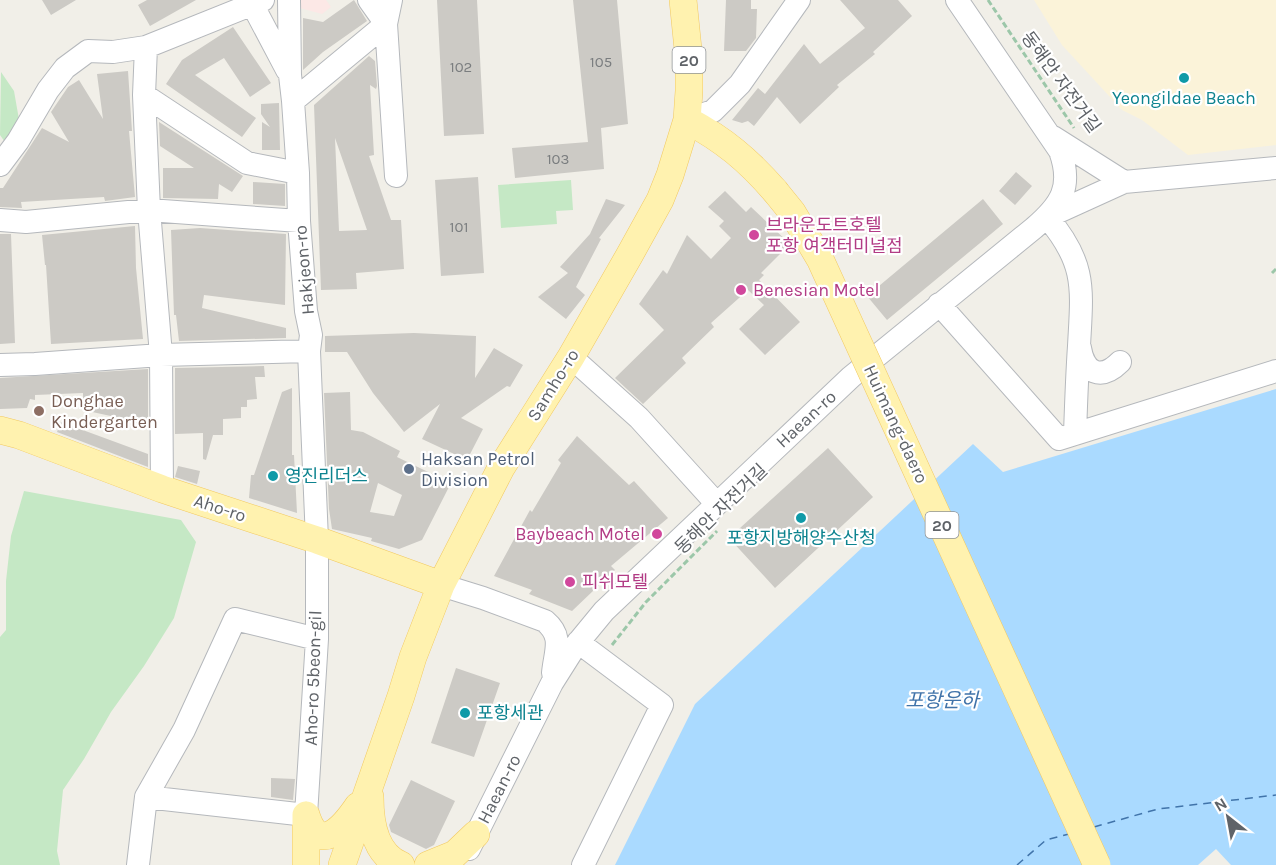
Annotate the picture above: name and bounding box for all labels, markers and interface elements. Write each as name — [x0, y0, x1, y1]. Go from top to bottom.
street label: 동해안 자전거길 — [1017, 27, 1105, 137]
road number: 20 — [672, 47, 706, 73]
house number: 105 — [590, 53, 612, 71]
house number: 102 — [450, 58, 472, 76]
marker: Yeongildae Beach — [1177, 71, 1191, 85]
place label: Yeongildae Beach — [1112, 87, 1256, 109]
house number: 103 — [547, 150, 569, 168]
place label: 브라운도트호텔 포항 여객터미널점 — [766, 214, 903, 257]
house number: 101 — [450, 218, 468, 236]
street label: Hakjeon-ro — [289, 224, 319, 316]
marker: 브라운도트호텔 포항 여객터미널점 — [747, 228, 761, 242]
place label: Benesian Motel — [753, 279, 880, 301]
marker: Benesian Motel — [734, 283, 748, 297]
street label: Samho-ro — [522, 345, 584, 425]
street label: Huimang-daero — [859, 361, 933, 487]
street label: Haean-ro — [771, 386, 841, 452]
place label: Donghae Kindergarten — [51, 390, 158, 433]
marker: Donghae Kindergarten — [32, 404, 46, 418]
place label: Haksan Petrol Division — [421, 448, 535, 491]
street label: 동해안 자전거길 — [670, 459, 772, 559]
marker: Haksan Petrol Division — [402, 462, 416, 476]
place label: 영진리더스 — [285, 465, 368, 487]
marker: 영진리더스 — [266, 469, 280, 483]
street label: Aho-ro — [191, 489, 249, 527]
marker: 포항지방해양수산청 — [794, 511, 808, 525]
road number: 20 — [926, 512, 958, 538]
place label: Baybeach Motel — [515, 523, 645, 545]
marker: Baybeach Motel — [650, 527, 664, 541]
place label: 포항지방해양수산청 — [726, 527, 876, 549]
place label: 피쉬모텔 — [582, 571, 648, 593]
marker: 피쉬모텔 — [563, 575, 577, 589]
street label: Aho-ro 5beon-gil — [300, 610, 326, 746]
water label: 포항운하 — [905, 689, 981, 712]
place label: 포항세관 — [477, 702, 544, 724]
marker: 포항세관 — [458, 706, 472, 720]
street label: Haean-ro — [472, 751, 526, 827]
north arrow — [1198, 787, 1258, 847]
text: N — [1211, 793, 1230, 816]

